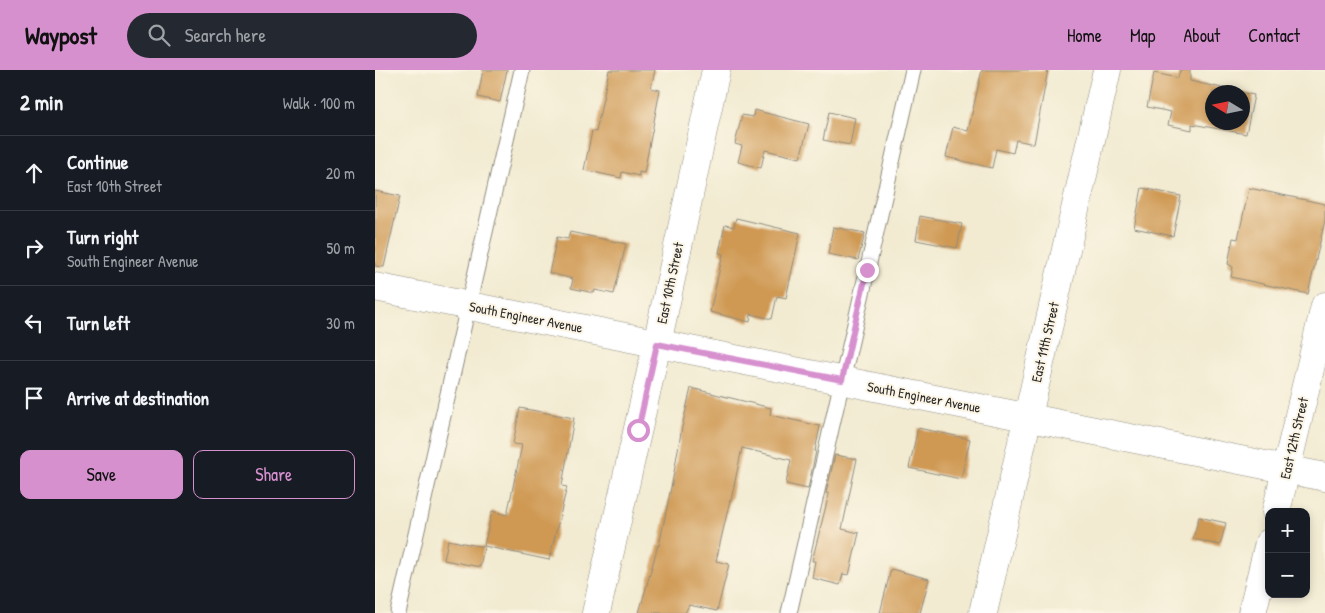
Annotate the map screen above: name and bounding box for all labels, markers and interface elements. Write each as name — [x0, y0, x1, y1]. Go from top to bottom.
search box — [127, 13, 477, 58]
text: Waypost — [25, 19, 97, 51]
icon: search — [145, 21, 173, 49]
text: Search here — [185, 22, 266, 48]
text: Home — [1067, 23, 1102, 48]
text: Map — [1130, 23, 1155, 48]
text: About — [1183, 23, 1220, 48]
text: Contact — [1248, 23, 1300, 48]
north arrow — [1205, 85, 1250, 130]
text: 2 min — [20, 88, 63, 117]
text: Walk · 100 m — [283, 92, 355, 114]
text: Continue — [67, 149, 128, 175]
icon: ahead — [20, 159, 48, 187]
text: 20 m — [326, 162, 355, 184]
text: East 10th Street — [67, 175, 162, 197]
text: Turn right — [67, 224, 138, 250]
icon: right — [20, 234, 48, 262]
text: 50 m — [327, 237, 355, 259]
street label: East 10th Street — [652, 240, 687, 325]
text: South Engineer Avenue — [67, 250, 199, 272]
route end — [856, 259, 879, 282]
street label: South Engineer Avenue — [468, 296, 585, 338]
street label: East 11th Street — [1026, 300, 1063, 384]
icon: left — [20, 309, 48, 337]
text: Turn left — [67, 310, 130, 336]
text: 30 m — [326, 312, 355, 334]
street label: South Engineer Avenue — [866, 376, 983, 418]
icon: arrive — [20, 384, 48, 412]
text: Arrive at destination — [67, 385, 209, 411]
street label: East 12th Street — [1275, 395, 1312, 481]
route start — [627, 419, 650, 442]
button: Save — [20, 450, 183, 499]
button: Share — [193, 450, 355, 499]
map controls — [1265, 508, 1310, 598]
button: + — [1265, 508, 1310, 553]
button: − — [1265, 553, 1310, 598]

